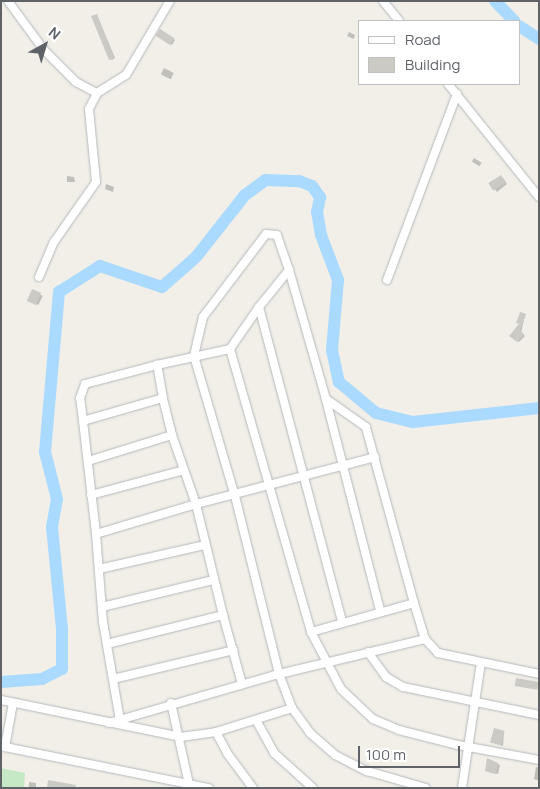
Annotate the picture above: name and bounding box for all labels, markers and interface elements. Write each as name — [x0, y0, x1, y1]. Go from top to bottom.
north arrow — [20, 20, 70, 70]
legend — [358, 20, 520, 85]
text: N — [45, 22, 65, 44]
text: Road — [405, 29, 441, 50]
text: Building — [405, 54, 460, 75]
scale bar — [360, 736, 462, 768]
text: 100 m — [366, 744, 406, 765]

